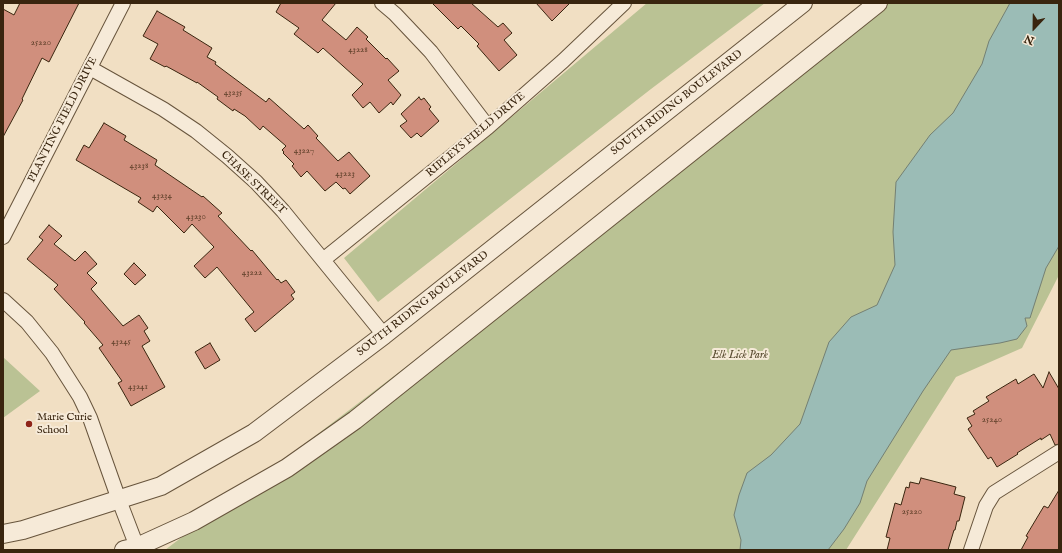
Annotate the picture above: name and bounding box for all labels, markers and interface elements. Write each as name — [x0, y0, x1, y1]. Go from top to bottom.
north arrow — [1014, 8, 1054, 48]
text: N — [1022, 31, 1037, 47]
house number: 25220 — [31, 38, 51, 48]
house number: 43228 — [348, 45, 368, 55]
street label: SOUTH RIDING BOULEVARD — [609, 48, 745, 158]
street label: PLANTING FIELD DRIVE — [25, 55, 101, 185]
house number: 43235 — [224, 88, 242, 98]
street label: RIPLEYS FIELD DRIVE — [424, 90, 528, 180]
house number: 43227 — [294, 146, 314, 156]
street label: CHASE STREET — [218, 149, 288, 217]
house number: 43238 — [130, 161, 148, 171]
house number: 43223 — [335, 169, 355, 179]
house number: 43234 — [152, 191, 172, 201]
house number: 43230 — [186, 212, 206, 222]
street label: SOUTH RIDING BOULEVARD — [355, 249, 491, 359]
house number: 43222 — [242, 268, 262, 278]
house number: 43245 — [111, 337, 131, 347]
park label: Elk Lick Park — [712, 349, 768, 363]
house number: 43241 — [128, 382, 148, 392]
place label: Marie Curie School — [37, 411, 92, 437]
house number: 25240 — [982, 415, 1002, 425]
marker: Marie Curie School — [24, 419, 34, 429]
house number: 25220 — [902, 507, 922, 517]

